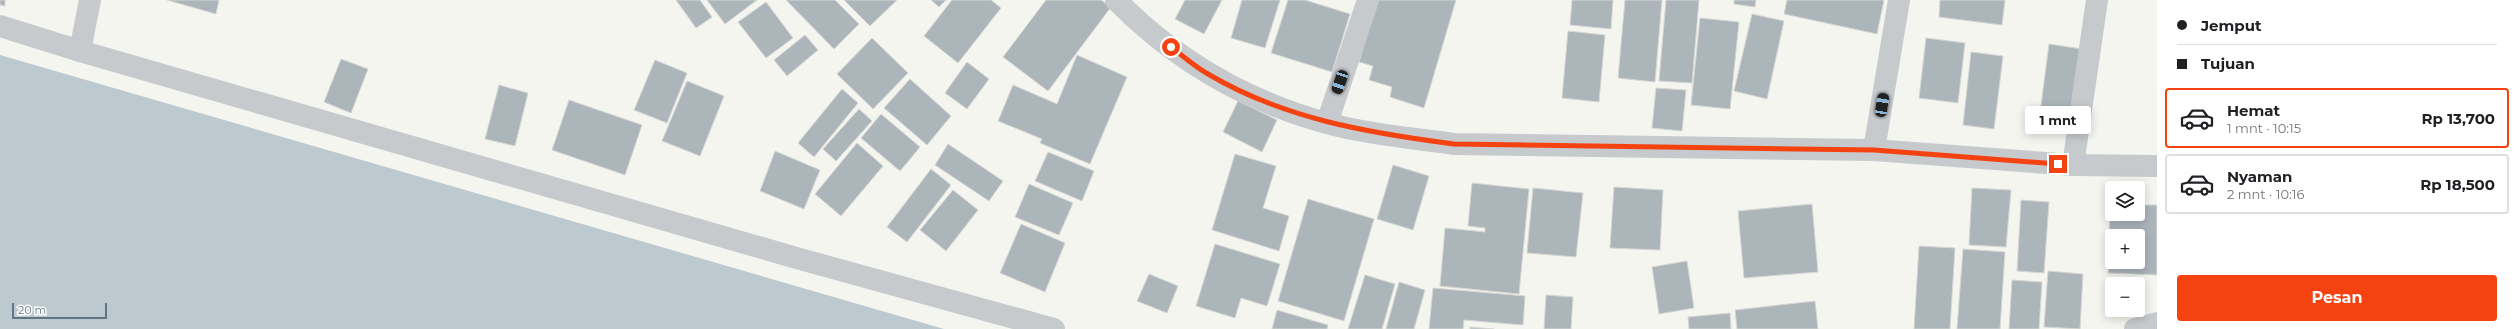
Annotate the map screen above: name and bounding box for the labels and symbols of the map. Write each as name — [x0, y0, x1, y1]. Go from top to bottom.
route start — [1162, 38, 1180, 56]
car — [1330, 69, 1350, 95]
car — [1874, 92, 1890, 118]
callout: 1 mnt — [2025, 106, 2091, 134]
route end — [2049, 155, 2067, 173]
scale bar — [12, 301, 107, 320]

